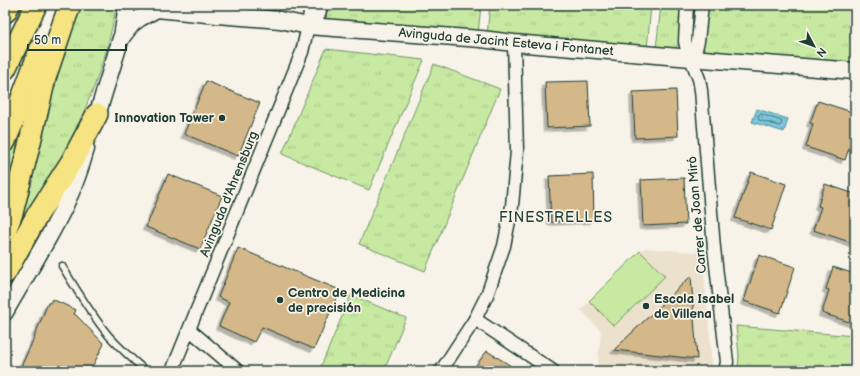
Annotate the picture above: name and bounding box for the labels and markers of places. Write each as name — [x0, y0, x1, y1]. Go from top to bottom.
place label: Innovation Tower — [114, 110, 215, 126]
marker: Innovation Tower — [217, 113, 227, 123]
place label: Centro de Medicina de precisión — [288, 285, 405, 316]
place label: Escola Isabel de Villena — [654, 291, 734, 322]
marker: Centro de Medicina de precisión — [275, 295, 285, 305]
marker: Escola Isabel de Villena — [641, 301, 651, 311]

